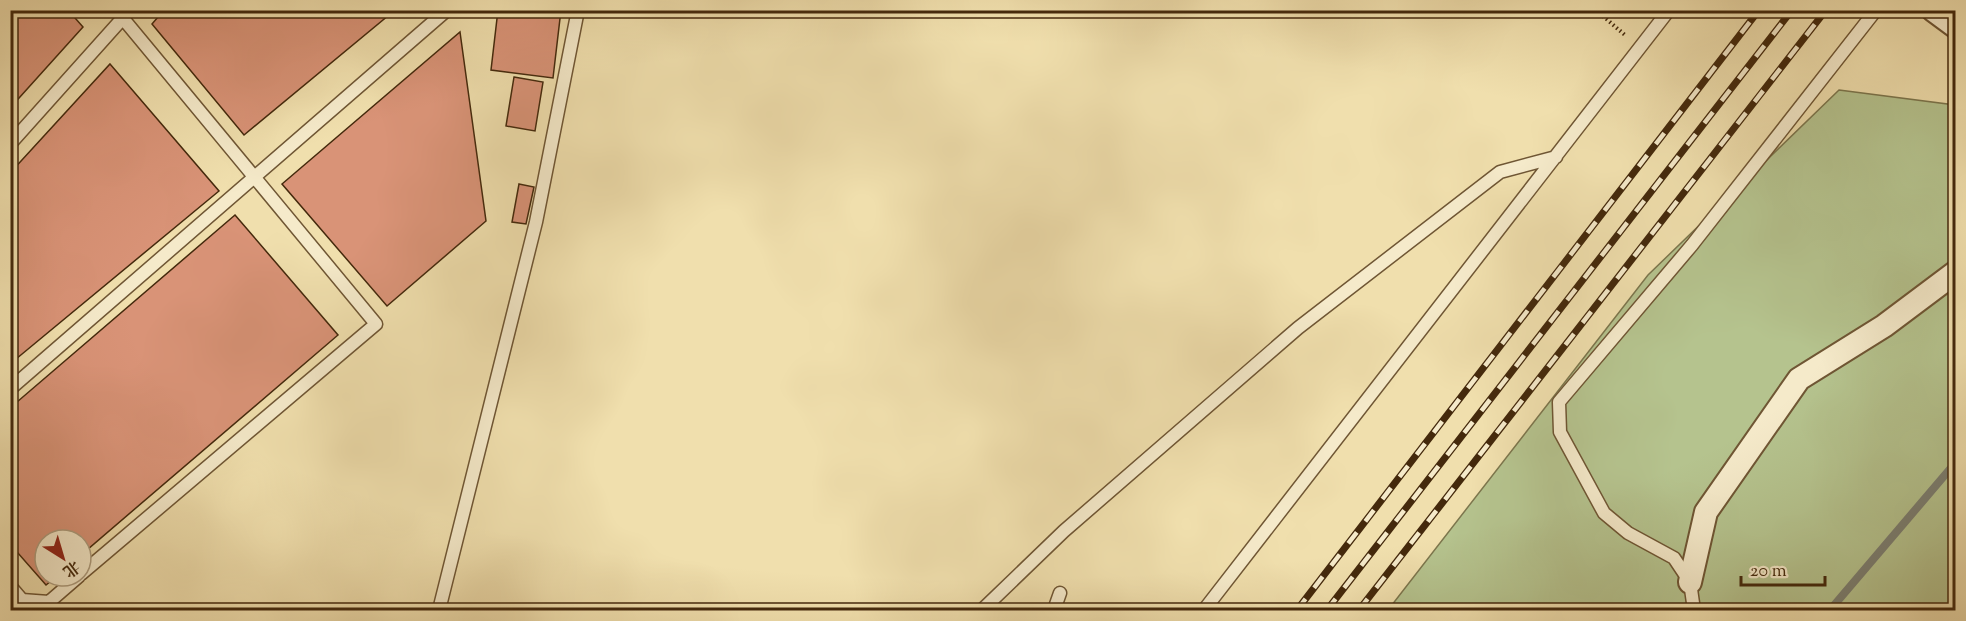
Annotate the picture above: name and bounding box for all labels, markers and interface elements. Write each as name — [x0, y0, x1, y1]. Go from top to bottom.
north arrow — [33, 528, 93, 588]
scale bar — [1741, 549, 1825, 587]
text: 北 — [57, 554, 84, 582]
text: 20 m — [1750, 559, 1787, 585]

